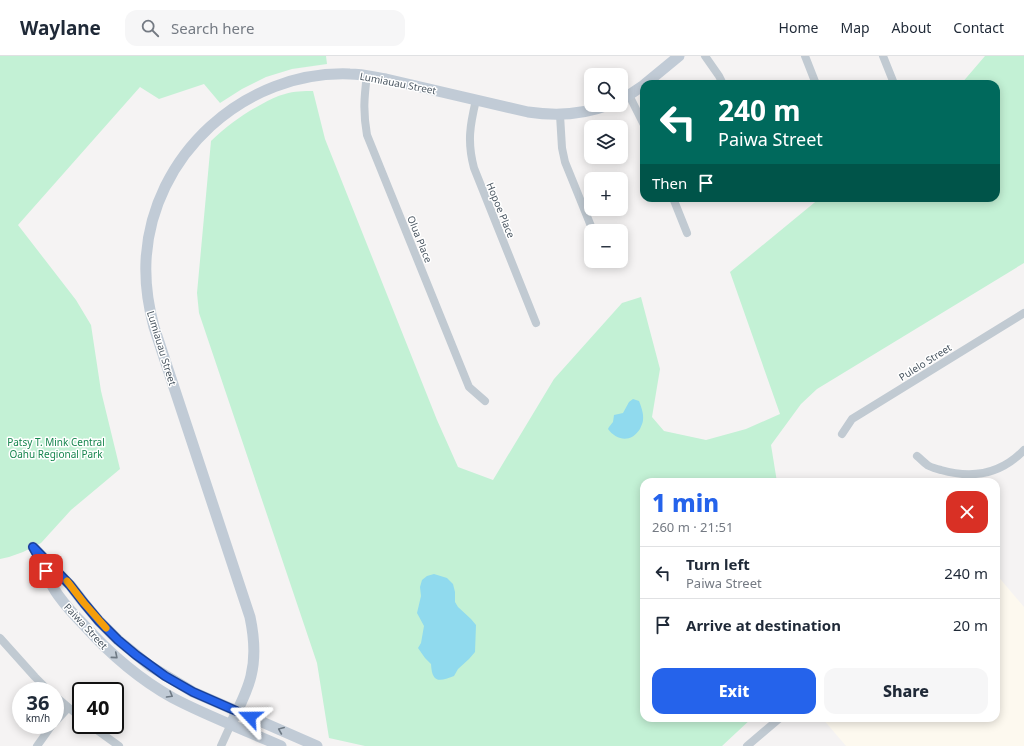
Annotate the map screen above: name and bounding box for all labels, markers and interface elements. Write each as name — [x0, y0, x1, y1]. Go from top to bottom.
search box — [125, 10, 405, 46]
text: Waylane — [20, 15, 101, 41]
icon: search — [139, 17, 161, 39]
text: Search here — [171, 18, 254, 38]
text: Home — [779, 18, 818, 37]
text: Map — [840, 18, 870, 37]
text: About — [892, 18, 931, 37]
text: Contact — [953, 18, 1004, 37]
map controls — [584, 68, 628, 268]
button: search — [584, 68, 628, 112]
street label: Lumiauau Street — [359, 69, 438, 97]
text: 240 m — [718, 91, 801, 129]
icon: left — [652, 96, 704, 148]
button: layers — [584, 120, 628, 164]
text: Paiwa Street — [718, 127, 823, 151]
button: + — [584, 172, 628, 216]
icon: arrive — [695, 172, 717, 194]
text: Then — [652, 173, 687, 193]
street label: Hopoe Place — [484, 180, 519, 240]
street label: Olua Place — [404, 213, 436, 265]
button: − — [584, 224, 628, 268]
street label: Lumiauau Street — [144, 309, 180, 387]
street label: Pulelo Street — [896, 340, 954, 384]
park label: Patsy T. Mink Central Oahu Regional Park — [7, 435, 105, 461]
text: 1 min — [652, 486, 719, 519]
button: close — [946, 491, 988, 533]
text: 260 m · 21:51 — [652, 518, 733, 536]
pin — [29, 554, 63, 588]
text: Turn left — [686, 554, 750, 574]
icon: arrive — [35, 560, 57, 582]
icon: left — [652, 562, 674, 584]
text: 240 m — [944, 563, 988, 583]
text: Paiwa Street — [686, 574, 762, 592]
street label: Paiwa Street — [61, 600, 111, 652]
icon: arrive — [652, 614, 674, 636]
text: Arrive at destination — [686, 615, 841, 635]
text: 20 m — [953, 615, 988, 635]
one-way arrow — [110, 652, 117, 659]
button: Exit — [652, 668, 816, 714]
button: Share — [824, 668, 988, 714]
speed limit sign: 40 — [72, 682, 124, 734]
text: 36 — [27, 689, 49, 716]
one-way arrow — [166, 691, 173, 698]
position arrow — [229, 696, 271, 738]
text: km/h — [26, 711, 50, 725]
one-way arrow — [277, 727, 284, 735]

